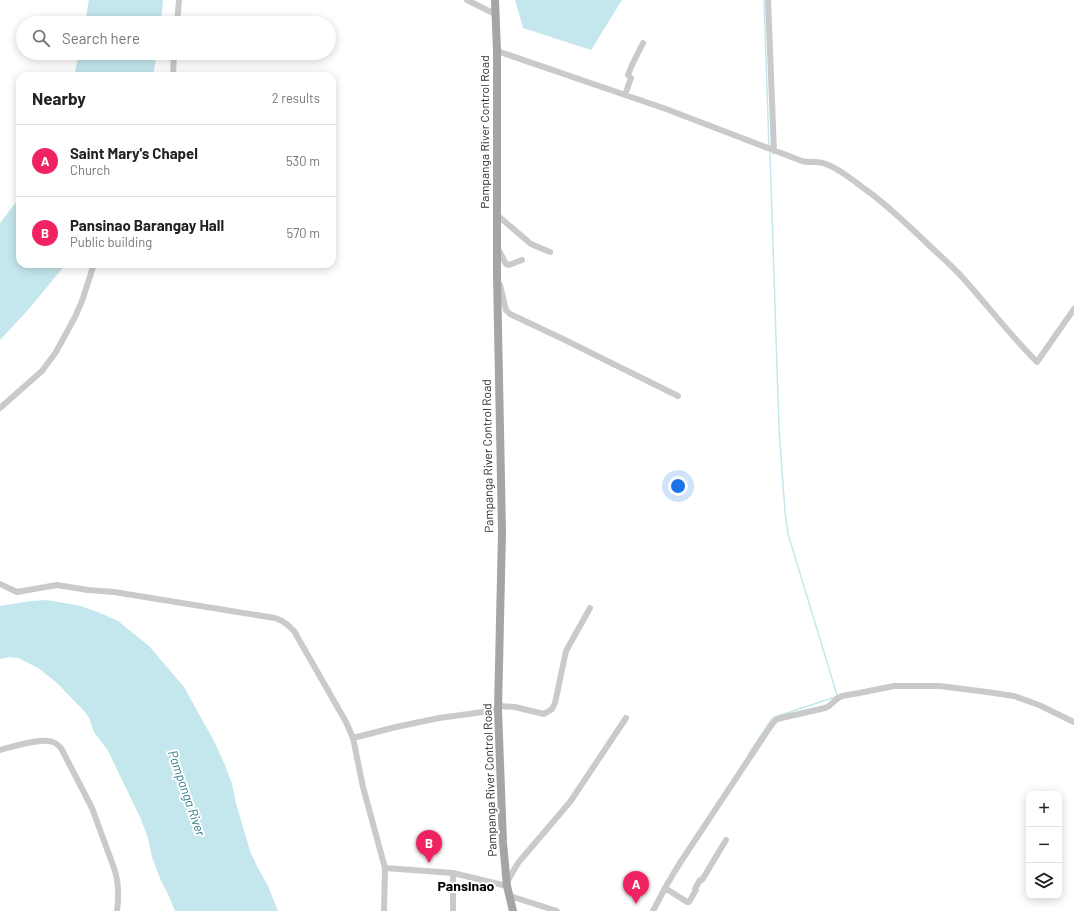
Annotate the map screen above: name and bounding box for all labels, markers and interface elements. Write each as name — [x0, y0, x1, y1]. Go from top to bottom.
search box — [16, 16, 336, 60]
icon: search — [30, 27, 52, 49]
text: Search here — [62, 29, 140, 47]
street label: Pampanga River Control Road — [477, 55, 491, 209]
text: Nearby — [32, 88, 86, 108]
text: 2 results — [272, 90, 320, 106]
text: Saint Mary's Chapel — [70, 144, 198, 162]
text: A — [41, 153, 49, 169]
text: 530 m — [286, 153, 320, 169]
text: Church — [70, 162, 110, 178]
text: Pansinao Barangay Hall — [70, 216, 224, 234]
text: B — [41, 225, 49, 241]
text: 570 m — [286, 225, 320, 241]
text: Public building — [70, 234, 152, 250]
street label: Pampanga River Control Road — [479, 379, 495, 533]
your location — [668, 476, 688, 496]
street label: Pampanga River Control Road — [479, 703, 499, 857]
water label: Pampanga River — [165, 748, 209, 838]
map controls — [1026, 791, 1062, 899]
button: + — [1026, 791, 1062, 827]
button: − — [1026, 827, 1062, 863]
pin: B — [416, 830, 442, 863]
button: layers — [1026, 863, 1062, 899]
pin: A — [623, 871, 649, 904]
district label: Pansinao — [438, 877, 495, 894]

